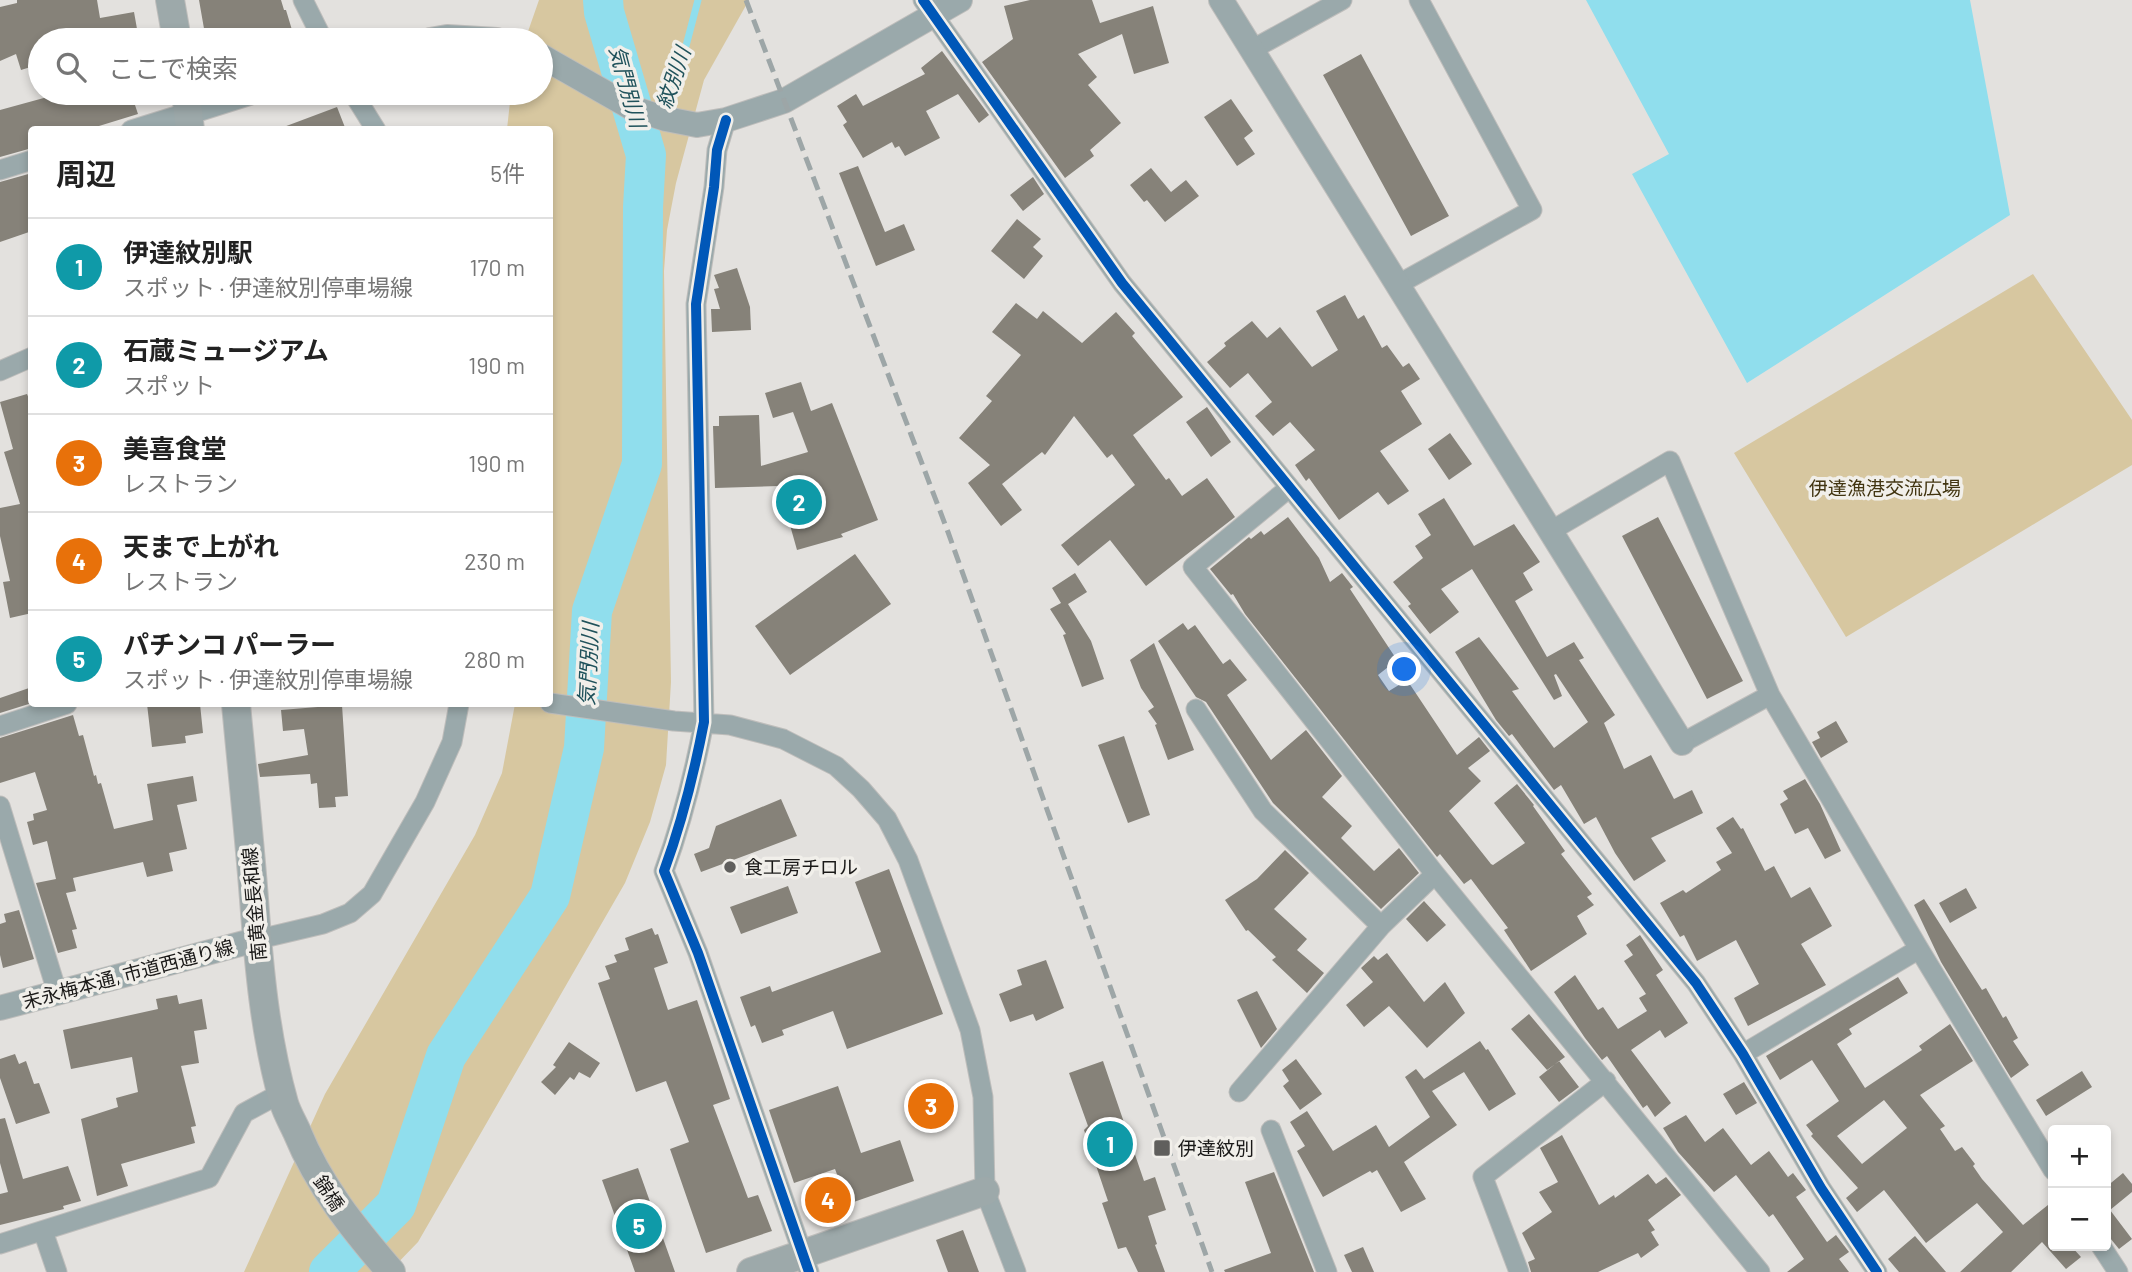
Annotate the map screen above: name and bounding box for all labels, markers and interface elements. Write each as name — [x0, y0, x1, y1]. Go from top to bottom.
search box — [28, 28, 553, 105]
water label: 紋別川 — [651, 42, 695, 111]
water label: 気門別川 — [606, 43, 652, 132]
icon: search — [52, 48, 90, 86]
text: ここで検索 — [108, 52, 238, 83]
text: 周辺 — [56, 155, 116, 191]
text: 5件 — [490, 159, 525, 187]
text: 伊達紋別駅 — [123, 236, 253, 267]
text: 1 — [75, 253, 83, 281]
text: 170 m — [469, 253, 525, 281]
text: スポット · 伊達紋別停車場線 — [123, 273, 413, 301]
text: 石蔵ミュージアム — [123, 334, 329, 365]
text: 2 — [73, 351, 85, 379]
text: 190 m — [468, 351, 525, 379]
text: スポット — [123, 371, 215, 399]
text: 美喜食堂 — [123, 432, 227, 463]
text: 3 — [73, 449, 85, 477]
text: 190 m — [468, 449, 525, 477]
text: レストラン — [123, 469, 238, 497]
pin: 2 — [776, 476, 822, 528]
park label: 伊達漁港交流広場 — [1809, 476, 1961, 499]
text: 天まで上がれ — [123, 530, 279, 561]
text: 4 — [72, 547, 86, 575]
text: 230 m — [464, 547, 525, 575]
text: レストラン — [123, 567, 238, 595]
water label: 気門別川 — [573, 619, 602, 707]
text: パチンコ パーラー — [123, 628, 336, 659]
text: 5 — [73, 645, 85, 673]
text: 280 m — [464, 645, 525, 673]
your location — [1387, 652, 1421, 686]
text: スポット · 伊達紋別停車場線 — [123, 665, 413, 693]
street label: 南黄金長和線 — [237, 846, 270, 962]
place label: 食工房チロル — [744, 855, 858, 878]
marker: 食工房チロル — [722, 859, 738, 875]
street label: 末永梅本通, 市道西通り線 — [20, 934, 236, 1013]
pin: 3 — [908, 1080, 954, 1132]
pin: 1 — [1087, 1118, 1133, 1170]
map controls — [2048, 1125, 2111, 1251]
button: + — [2048, 1125, 2111, 1188]
place label: 伊達紋別 — [1178, 1136, 1254, 1159]
marker: 伊達紋別 — [1152, 1138, 1172, 1158]
street label: 錦橋 — [309, 1171, 349, 1215]
pin: 4 — [805, 1174, 851, 1226]
button: − — [2048, 1188, 2111, 1251]
pin: 5 — [616, 1200, 662, 1252]

